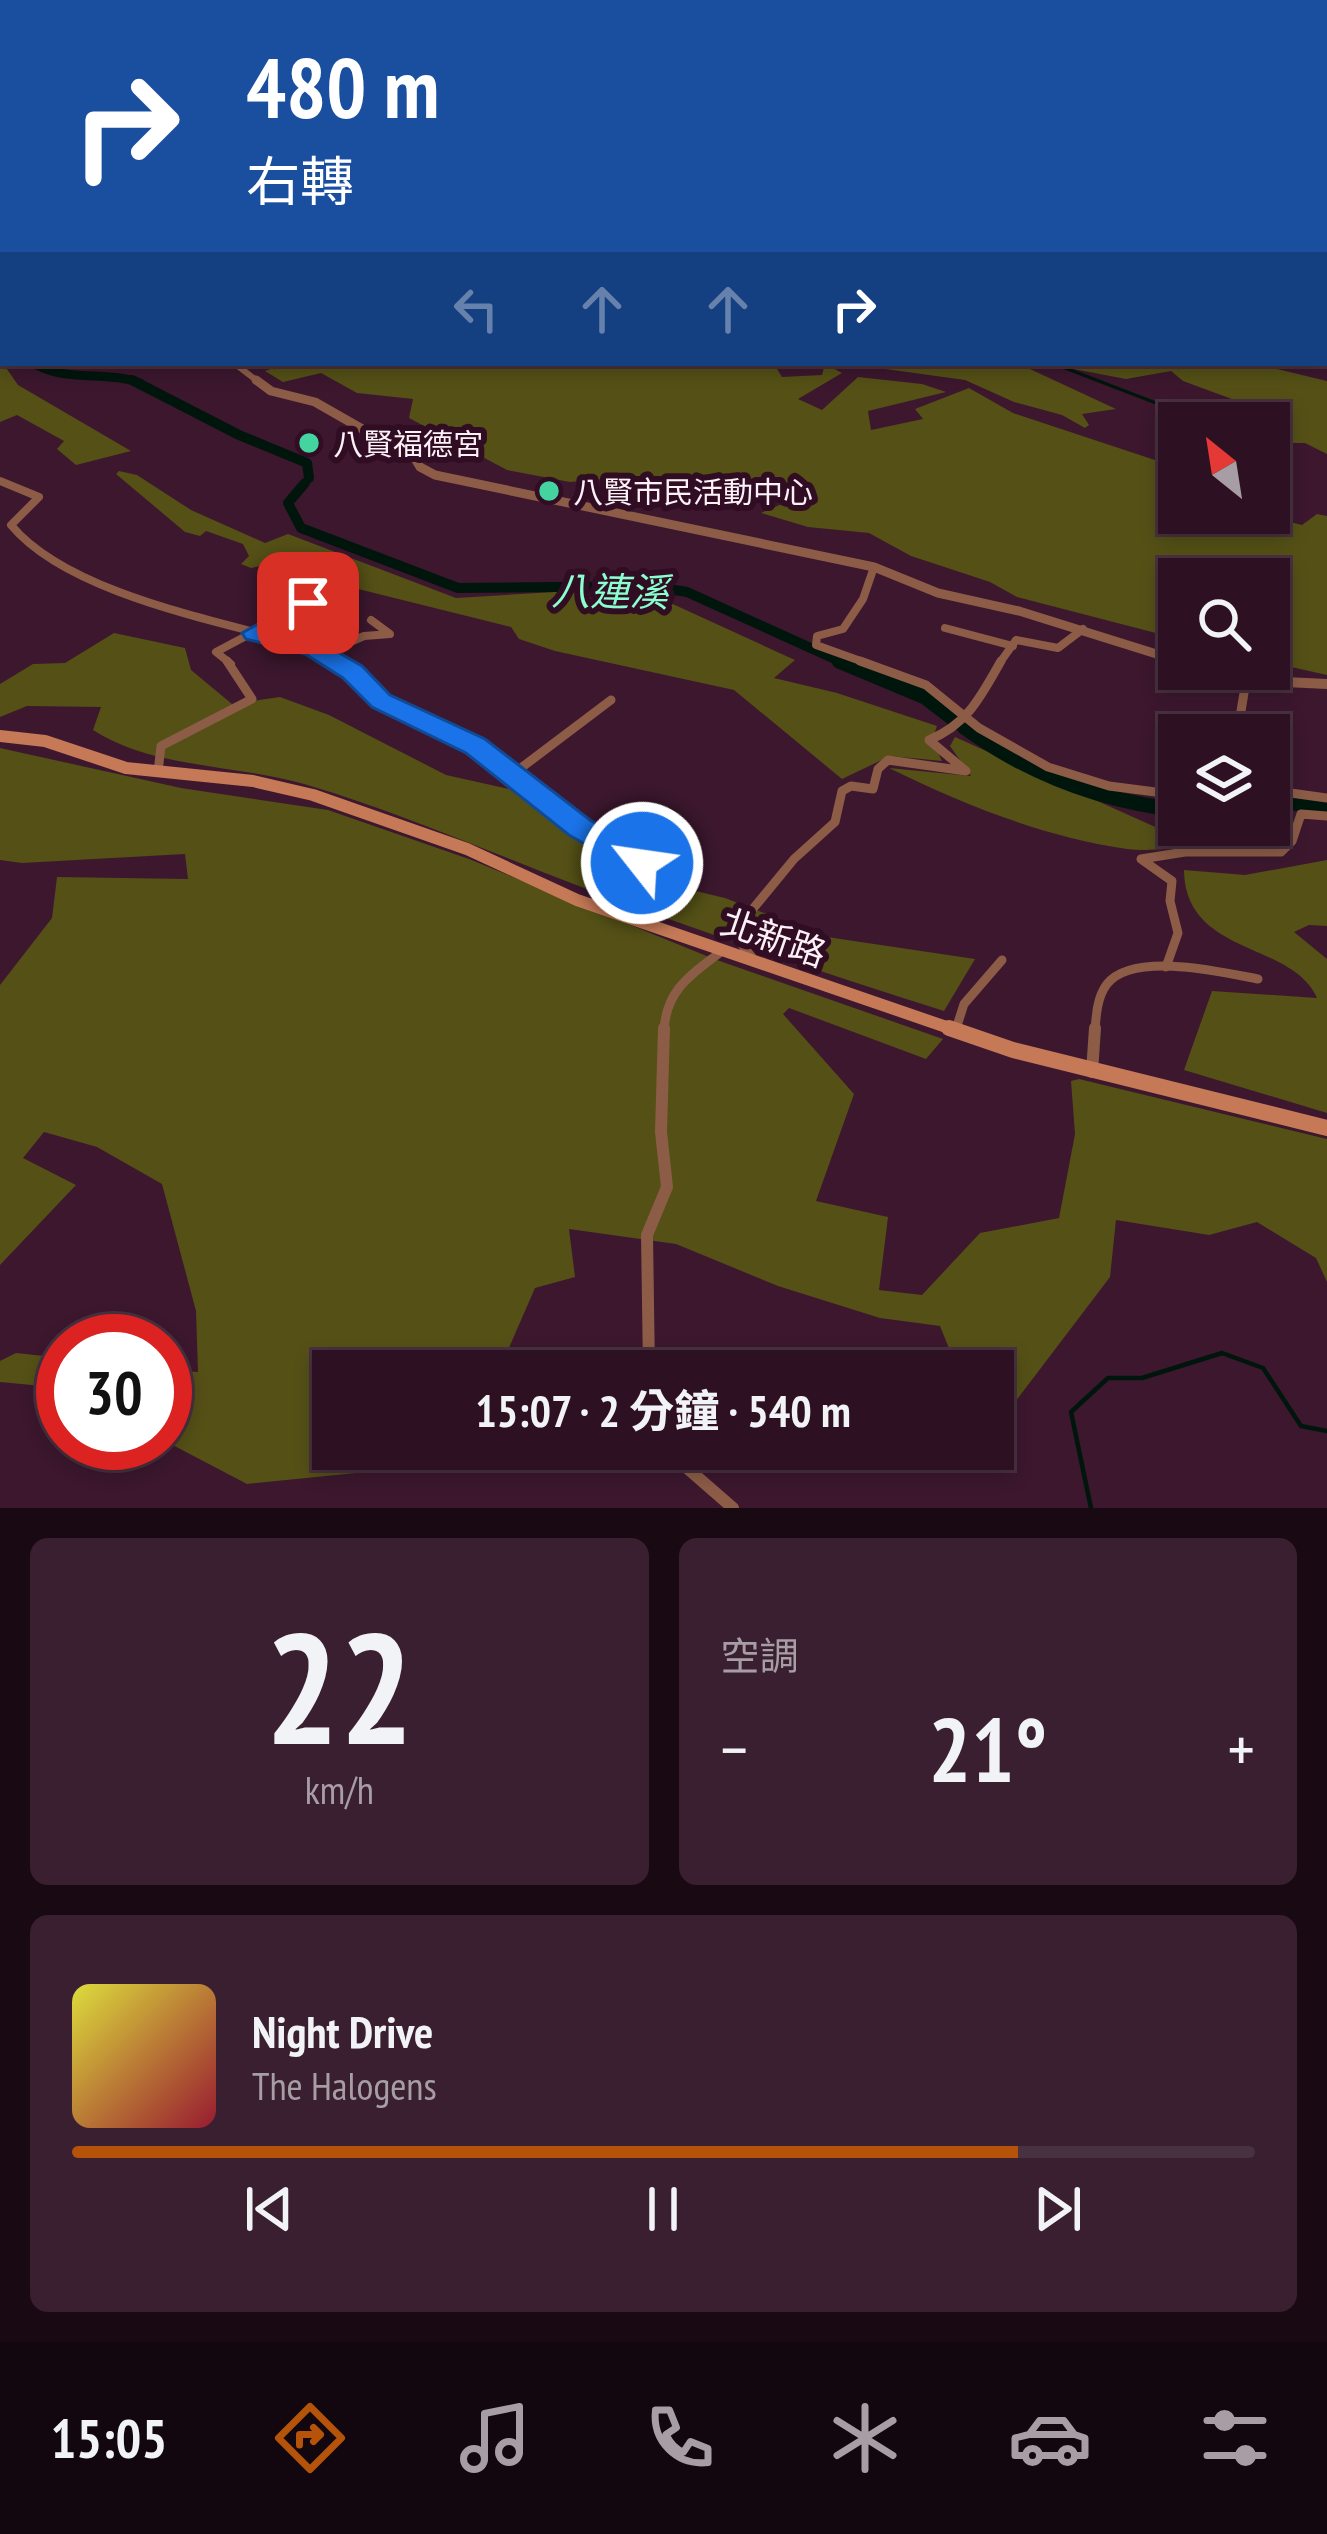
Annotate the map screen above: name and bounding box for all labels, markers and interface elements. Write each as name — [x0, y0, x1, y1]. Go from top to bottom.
text: 480 m — [246, 32, 439, 141]
icon: right — [48, 48, 204, 204]
text: 右轉 — [246, 146, 354, 216]
icon: left — [443, 276, 509, 342]
icon: ahead — [569, 276, 635, 342]
icon: ahead — [695, 276, 761, 342]
icon: right — [821, 276, 887, 342]
north arrow — [1158, 402, 1290, 534]
map controls — [1158, 402, 1290, 846]
place label: 八賢福德宮 — [333, 424, 483, 463]
marker: 八賢福德宮 — [296, 430, 322, 456]
place label: 八賢市民活動中心 — [573, 472, 813, 511]
marker: 八賢市民活動中心 — [536, 478, 562, 504]
pin — [257, 552, 359, 654]
button: search — [1158, 558, 1290, 690]
water label: 八連溪 — [551, 564, 674, 618]
icon: arrive — [275, 570, 341, 636]
button: layers — [1158, 714, 1290, 846]
position arrow — [579, 800, 705, 926]
street label: 北新路 — [715, 897, 833, 977]
speed limit sign: 30 — [36, 1314, 192, 1470]
text: 15:07 · 2 分鐘 · 540 m — [475, 1381, 851, 1439]
text: 22 — [265, 1585, 414, 1787]
text: 空調 — [721, 1630, 799, 1681]
text: 21° — [928, 1690, 1047, 1807]
text: − — [721, 1706, 748, 1791]
text: + — [1228, 1706, 1255, 1791]
text: km/h — [305, 1764, 374, 1815]
text: Night Drive — [252, 2002, 433, 2060]
text: The Halogens — [252, 2060, 437, 2111]
icon: previous — [236, 2176, 302, 2242]
icon: pause — [630, 2176, 696, 2242]
icon: next — [1025, 2176, 1091, 2242]
icon: directions — [268, 2396, 352, 2480]
icon: music — [453, 2396, 537, 2480]
icon: phone — [638, 2396, 722, 2480]
icon: climate — [823, 2396, 907, 2480]
icon: car — [1008, 2396, 1092, 2480]
icon: filters — [1193, 2396, 1277, 2480]
text: 15:05 — [50, 2403, 167, 2473]

